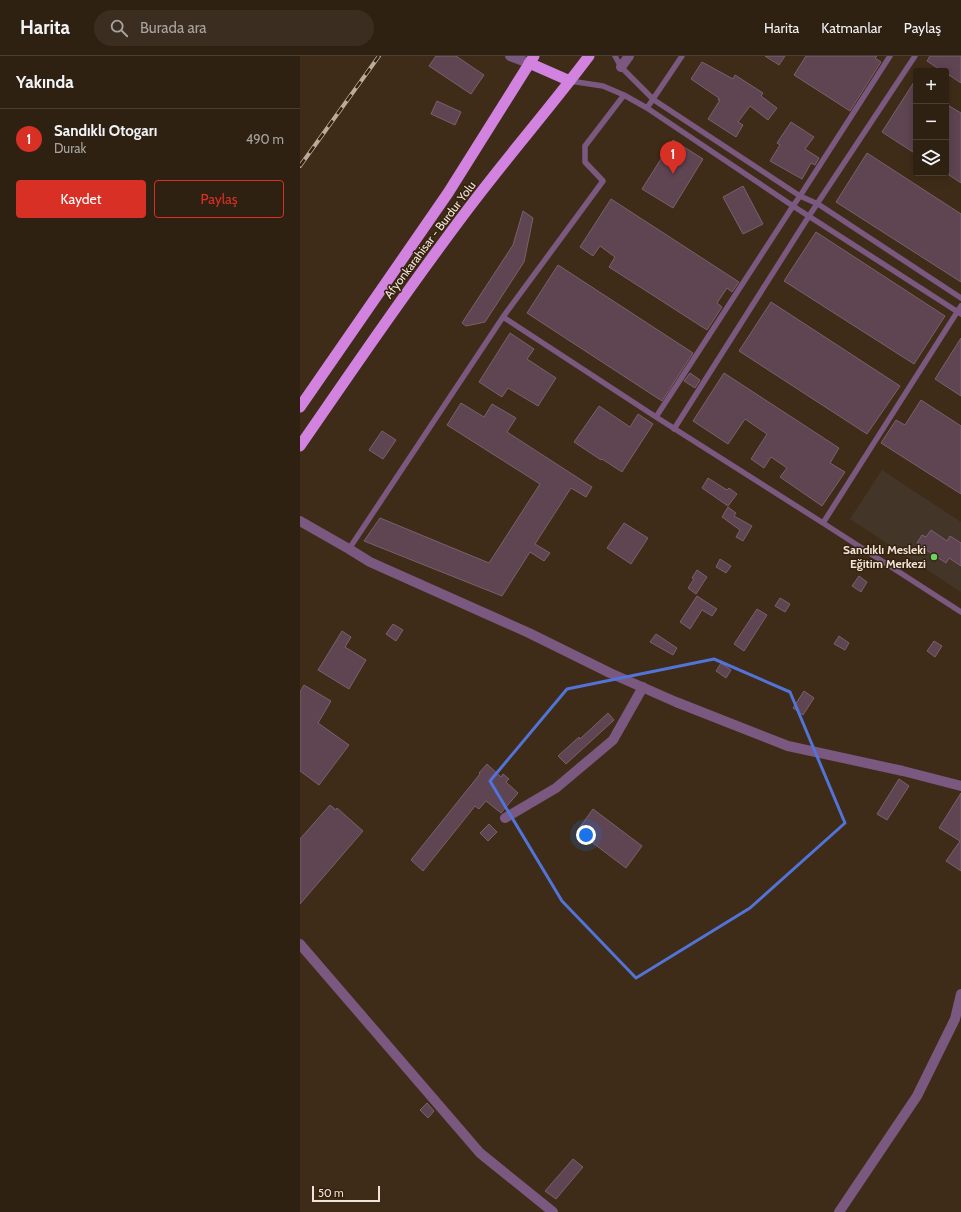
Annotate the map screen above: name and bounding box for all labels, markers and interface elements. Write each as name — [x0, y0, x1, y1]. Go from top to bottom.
search box — [94, 10, 374, 46]
text: Harita — [20, 16, 70, 39]
icon: search — [108, 17, 130, 39]
text: Burada ara — [140, 19, 207, 37]
text: Harita — [764, 19, 799, 37]
text: Katmanlar — [821, 19, 882, 37]
text: Paylaş — [904, 19, 941, 37]
map controls — [913, 68, 949, 176]
button: + — [913, 68, 949, 104]
text: Yakında — [16, 72, 74, 92]
button: − — [913, 104, 949, 140]
text: Sandıklı Otogarı — [54, 122, 157, 140]
text: 1 — [27, 131, 31, 147]
text: 490 m — [246, 131, 284, 147]
text: Durak — [54, 140, 86, 156]
button: layers — [913, 140, 949, 176]
pin: 1 — [660, 141, 686, 174]
street label: Afyonkarahisar - Burdur Yolu — [381, 178, 479, 301]
button: Kaydet — [16, 180, 146, 218]
button: Paylaş — [154, 180, 284, 218]
place label: Sandıklı Mesleki Eğitim Merkezi — [843, 542, 926, 571]
marker: Sandıklı Mesleki Eğitim Merkezi — [929, 552, 939, 562]
your location — [576, 825, 596, 845]
scale bar — [312, 1184, 380, 1203]
text: 50 m — [318, 1186, 344, 1200]

